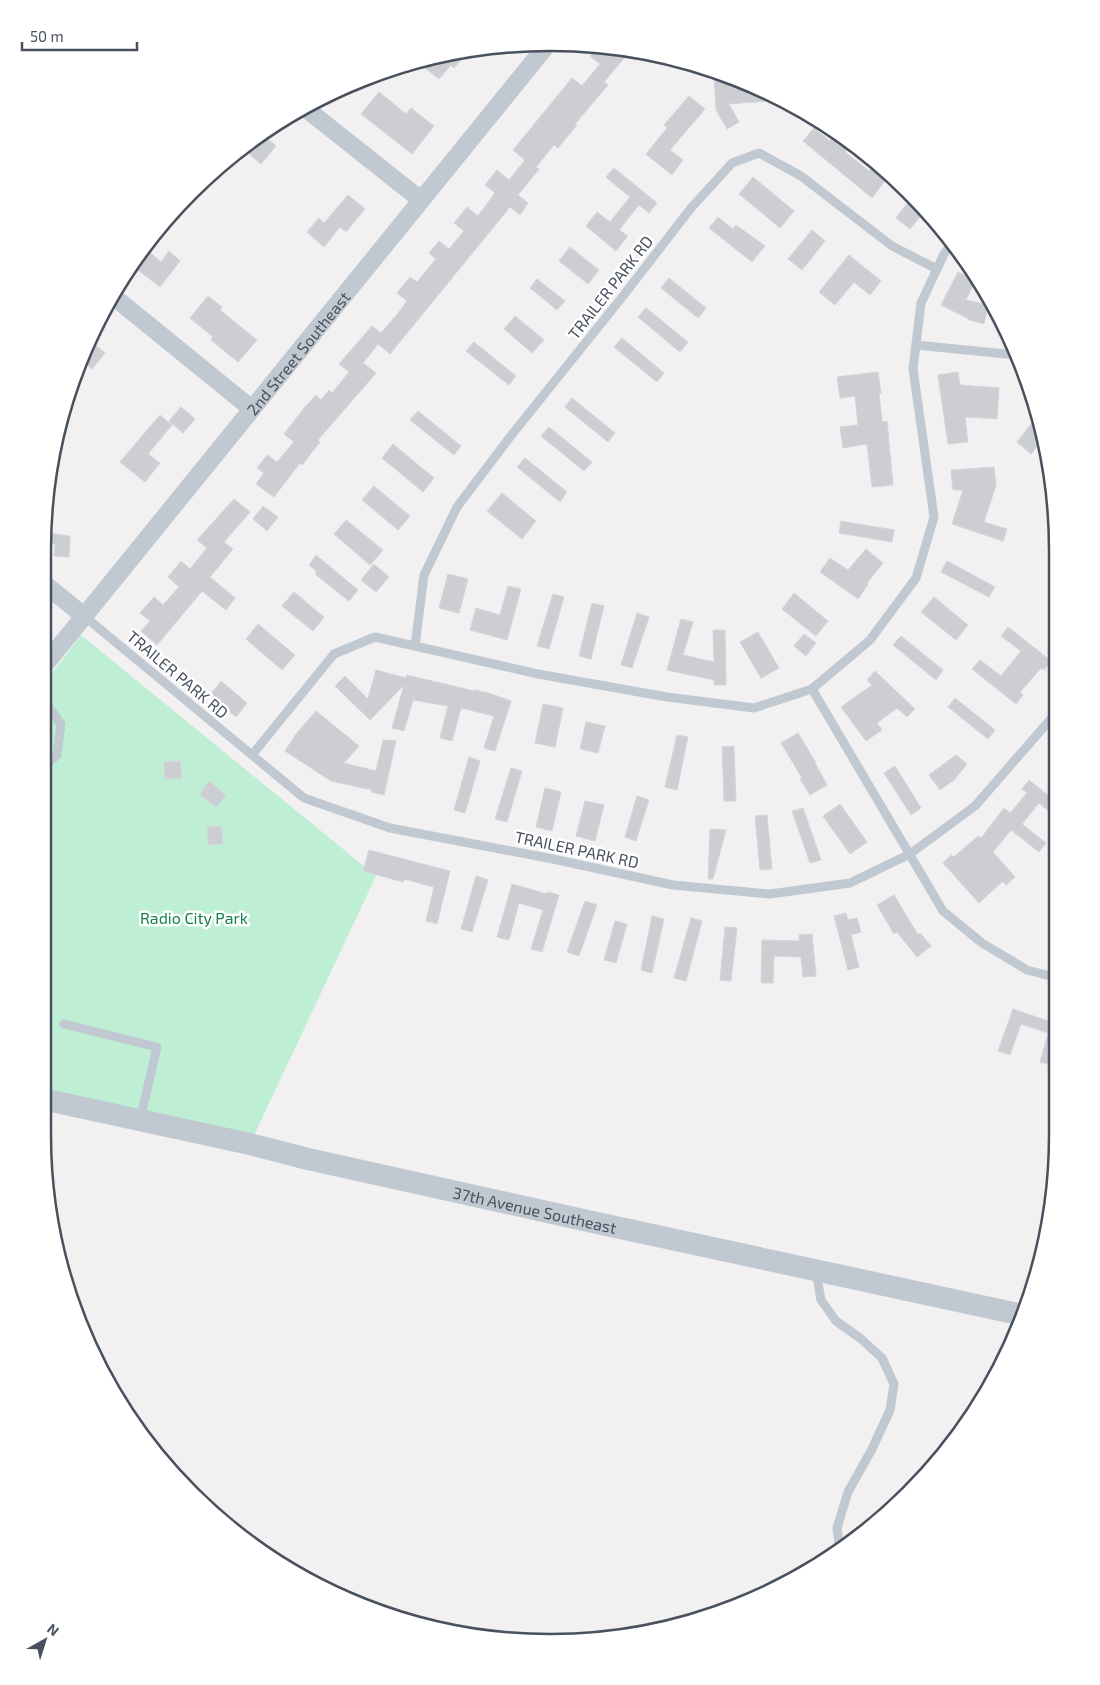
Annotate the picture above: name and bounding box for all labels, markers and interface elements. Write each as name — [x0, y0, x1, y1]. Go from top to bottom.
scale bar — [22, 20, 138, 52]
text: 50 m — [30, 27, 64, 45]
street label: TRAILER PARK RD — [564, 231, 656, 343]
street label: 2nd Street Southeast — [242, 287, 353, 418]
street label: TRAILER PARK RD — [124, 626, 232, 722]
street label: TRAILER PARK RD — [513, 827, 641, 871]
park label: Radio City Park — [140, 908, 248, 927]
street label: 37th Avenue Southeast — [451, 1182, 619, 1236]
north arrow — [20, 1615, 70, 1665]
text: N — [44, 1620, 63, 1639]

